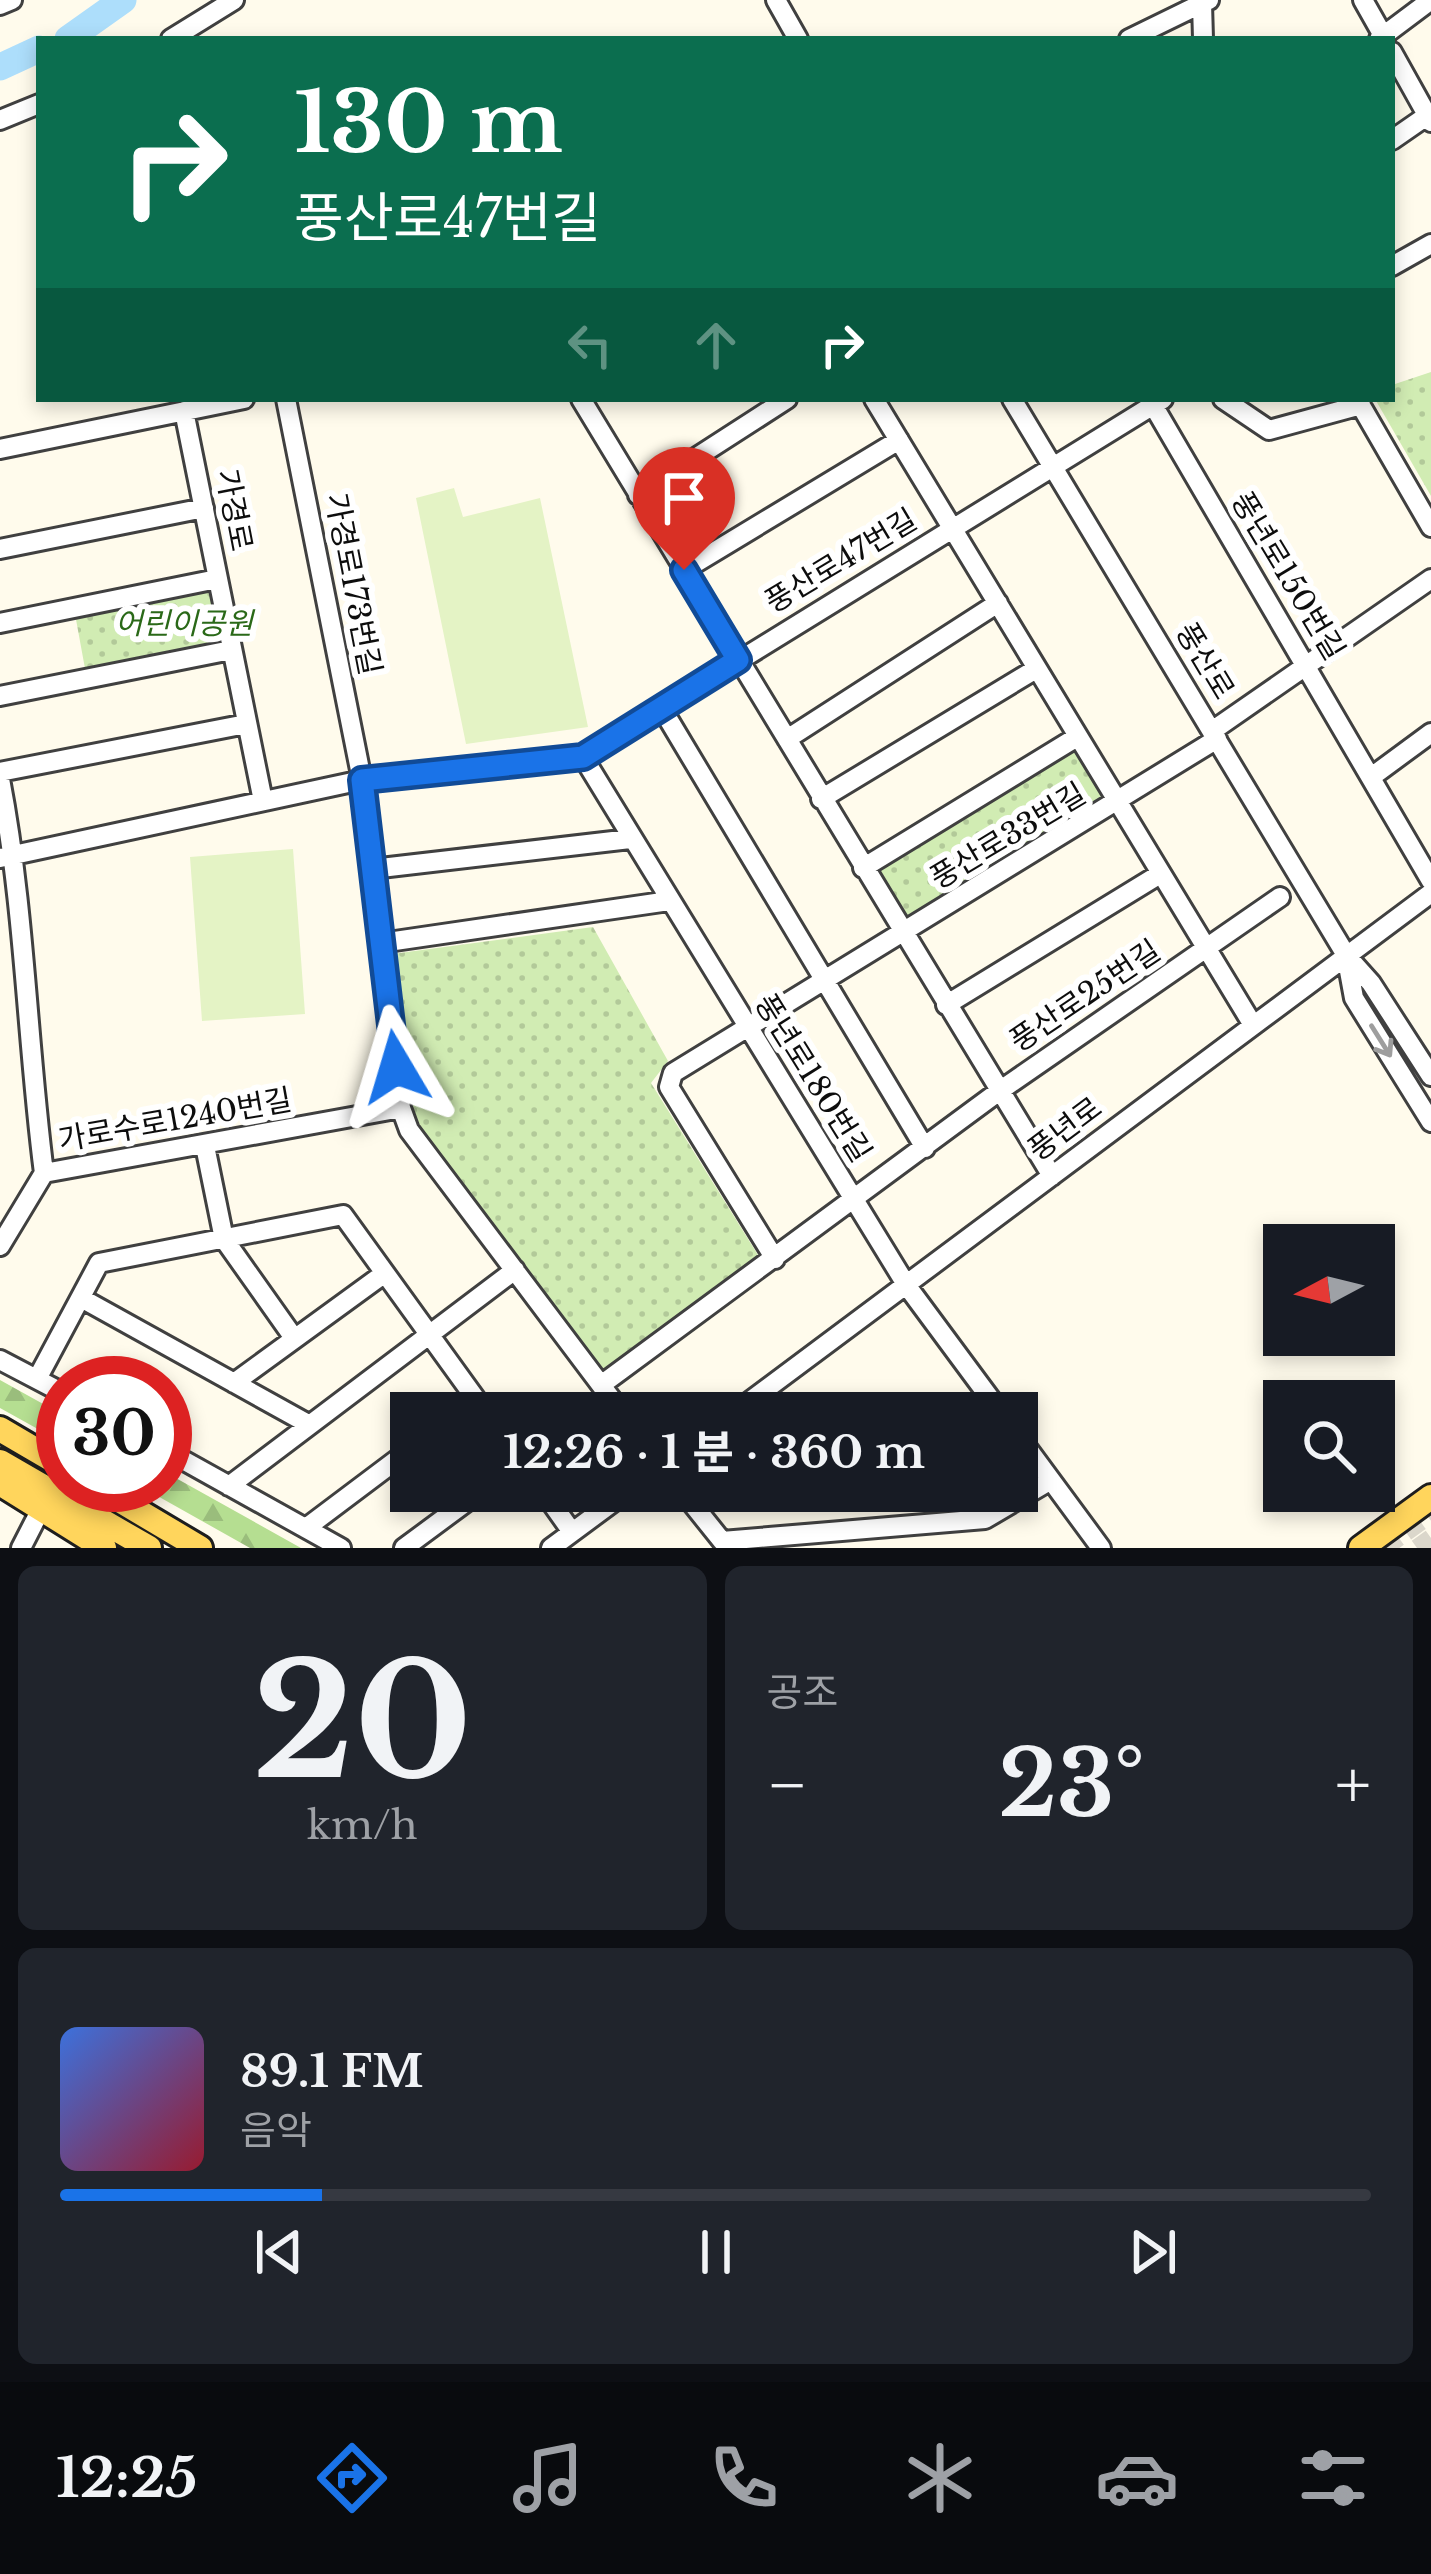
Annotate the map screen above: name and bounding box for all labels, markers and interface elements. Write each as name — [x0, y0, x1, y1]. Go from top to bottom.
text: 130 m — [294, 71, 563, 175]
icon: right — [96, 84, 252, 240]
text: 풍산로47번길 — [294, 185, 601, 252]
icon: left — [557, 312, 623, 378]
icon: ahead — [683, 312, 749, 378]
icon: right — [809, 312, 875, 378]
pin — [633, 447, 735, 570]
icon: arrive — [651, 465, 717, 531]
street label: 가경로 — [208, 466, 261, 554]
street label: 풍년로150번길 — [1224, 485, 1353, 667]
street label: 가경로173번길 — [318, 490, 389, 678]
street label: 풍산로47번길 — [758, 501, 923, 620]
park label: 어린이공원 — [115, 605, 255, 642]
street label: 풍산로 — [1168, 616, 1243, 706]
street label: 풍산로33번길 — [923, 775, 1092, 896]
street label: 풍산로25번길 — [1002, 932, 1167, 1059]
street label: 풍년로180번길 — [747, 987, 880, 1169]
position arrow — [333, 1004, 459, 1130]
one-way arrow — [1369, 1023, 1393, 1057]
street label: 가로수로1240번길 — [55, 1081, 295, 1158]
street label: 풍년로 — [1020, 1089, 1109, 1168]
north arrow — [1263, 1224, 1395, 1356]
map controls — [1263, 1224, 1395, 1512]
speed limit sign: 30 — [36, 1356, 192, 1512]
button: search — [1263, 1380, 1395, 1512]
text: 12:26 · 1 분 · 360 m — [503, 1424, 925, 1480]
text: 20 — [253, 1626, 472, 1819]
text: 공조 — [767, 1668, 838, 1717]
text: 23° — [999, 1729, 1145, 1840]
text: − — [767, 1744, 808, 1826]
text: + — [1335, 1744, 1371, 1826]
text: km/h — [307, 1801, 418, 1850]
text: 89.1 FM — [240, 2043, 424, 2099]
text: 음악 — [240, 2106, 312, 2155]
icon: previous — [246, 2219, 312, 2285]
icon: pause — [683, 2219, 749, 2285]
icon: next — [1120, 2219, 1186, 2285]
icon: directions — [310, 2436, 394, 2520]
icon: music — [506, 2436, 590, 2520]
icon: phone — [702, 2436, 786, 2520]
icon: climate — [898, 2436, 982, 2520]
icon: car — [1095, 2436, 1179, 2520]
icon: filters — [1291, 2436, 1375, 2520]
text: 12:25 — [56, 2445, 197, 2512]

